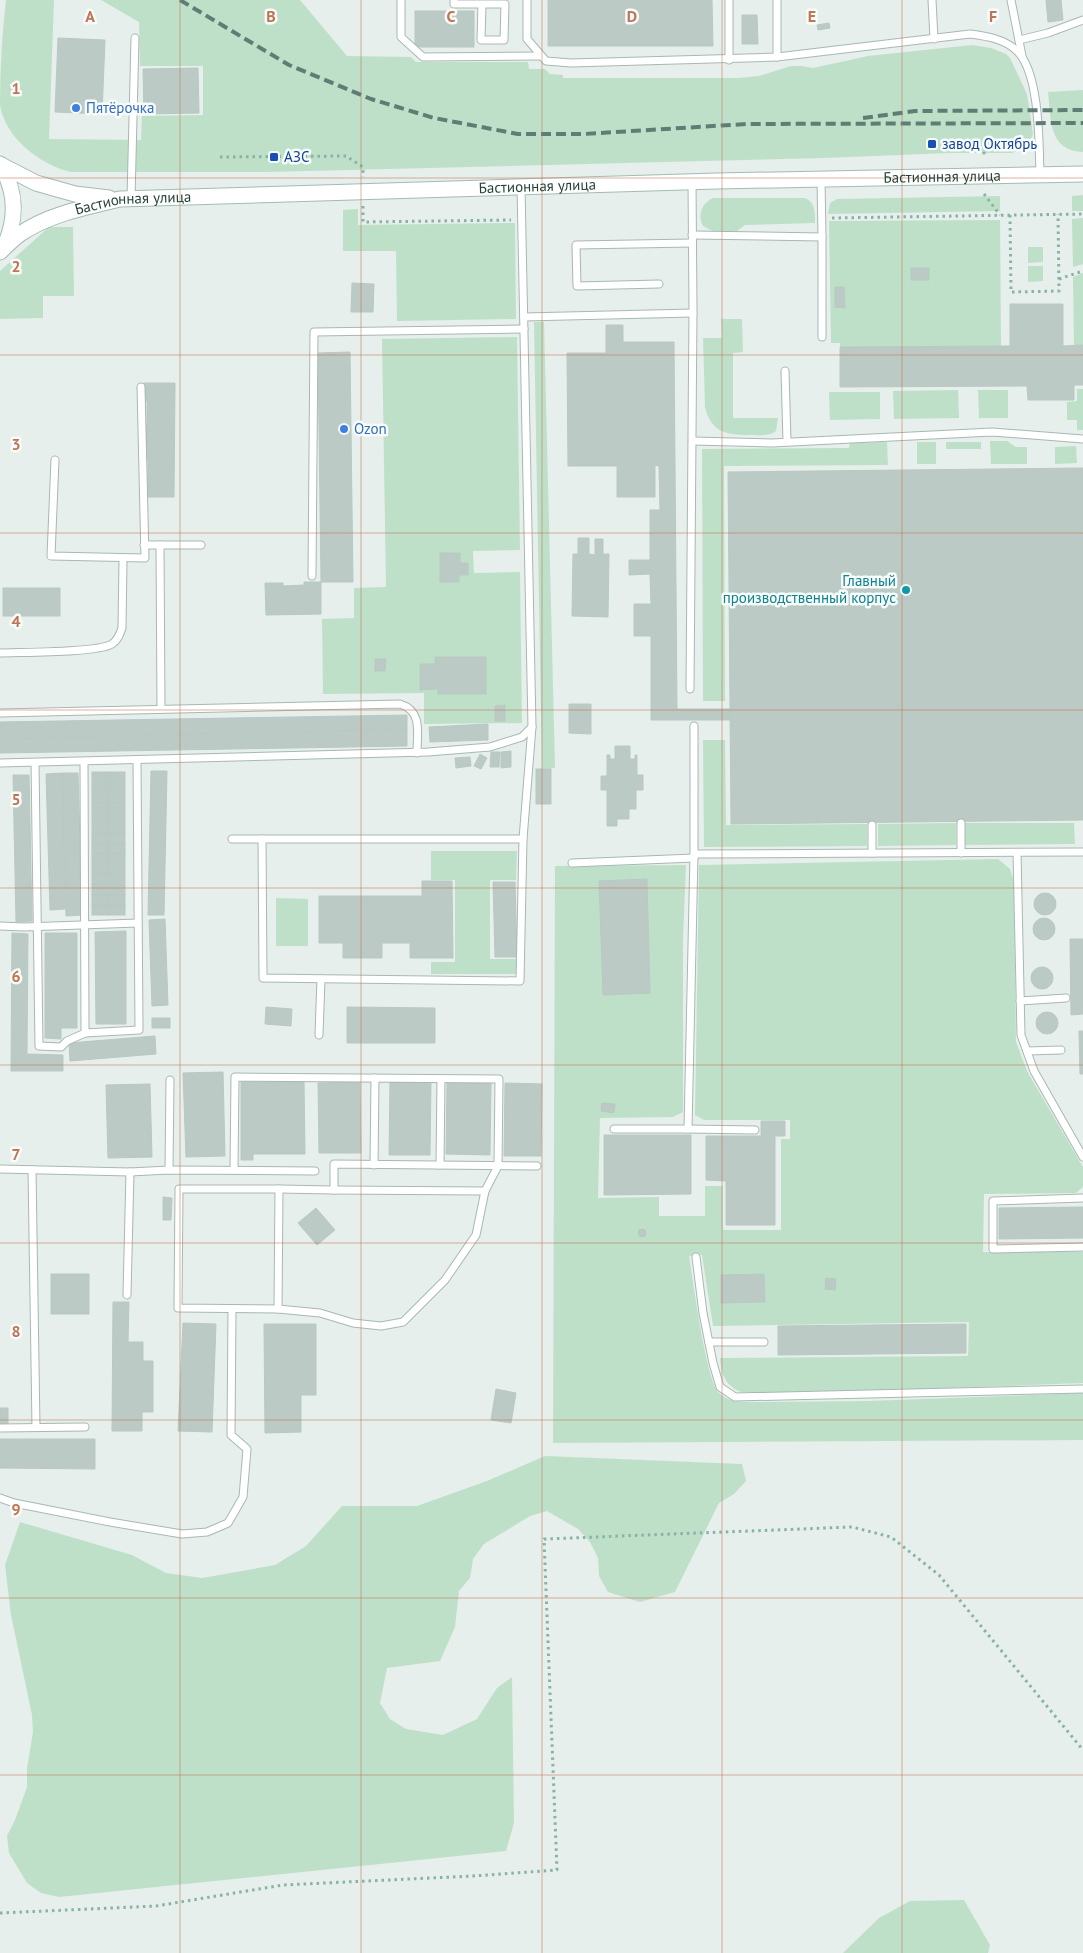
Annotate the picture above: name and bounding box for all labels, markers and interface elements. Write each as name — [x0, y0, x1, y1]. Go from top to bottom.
text: A — [85, 6, 95, 26]
text: B — [266, 6, 276, 26]
text: C — [447, 6, 456, 26]
text: D — [627, 6, 637, 26]
text: E — [808, 6, 816, 26]
text: F — [989, 6, 997, 26]
text: 1 — [11, 78, 21, 98]
place label: Пятёрочка — [86, 98, 154, 117]
marker: Пятёрочка — [70, 102, 82, 114]
place label: завод Октябрь — [942, 134, 1037, 153]
marker: завод Октябрь — [926, 138, 938, 150]
place label: АЗС — [284, 147, 309, 166]
marker: АЗС — [268, 151, 280, 163]
street label: Бастионная улица — [883, 166, 1001, 187]
street label: Бастионная улица — [478, 175, 596, 197]
street label: Бастионная улица — [72, 187, 192, 219]
text: 2 — [11, 256, 21, 276]
place label: Ozon — [354, 419, 387, 438]
marker: Ozon — [338, 423, 350, 435]
text: 3 — [11, 434, 21, 454]
place label: Главный производственный корпус — [723, 571, 896, 607]
marker: Главный производственный корпус — [900, 584, 912, 596]
text: 4 — [11, 611, 21, 631]
text: 5 — [11, 789, 21, 809]
text: 6 — [11, 966, 21, 986]
text: 7 — [11, 1144, 21, 1164]
text: 8 — [11, 1321, 21, 1341]
text: 9 — [11, 1499, 21, 1519]

